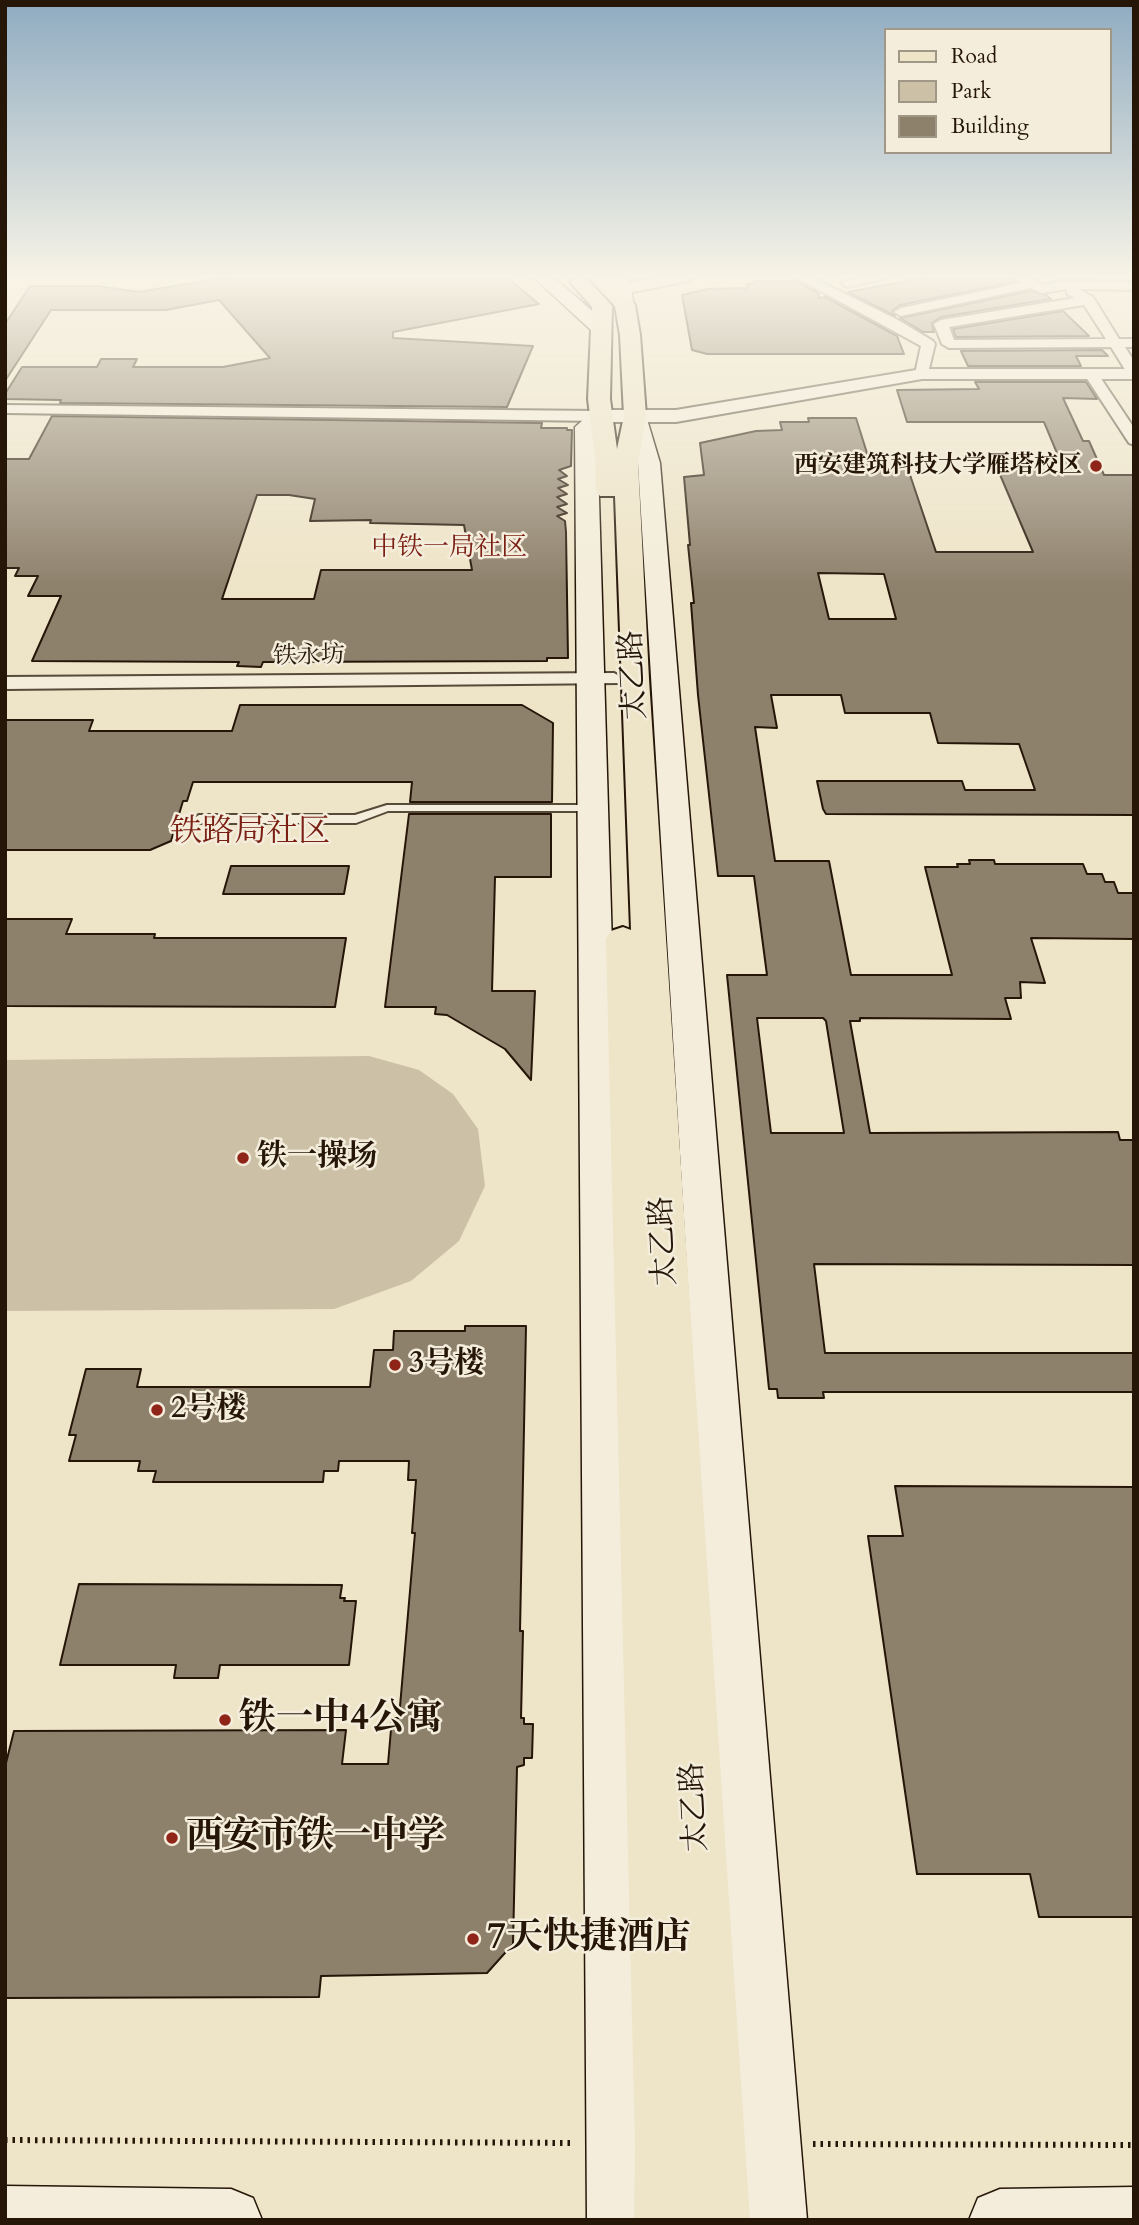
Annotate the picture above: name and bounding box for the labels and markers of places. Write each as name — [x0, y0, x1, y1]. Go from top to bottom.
place label: 西安建筑科技大学雁塔校区 — [794, 452, 1082, 480]
marker: 西安建筑科技大学雁塔校区 — [1088, 458, 1104, 474]
place label: 铁一操场 — [257, 1140, 377, 1176]
marker: 铁一操场 — [235, 1150, 251, 1166]
place label: 3号楼 — [409, 1347, 484, 1383]
marker: 3号楼 — [387, 1357, 403, 1373]
place label: 2号楼 — [171, 1392, 246, 1428]
marker: 2号楼 — [149, 1402, 165, 1418]
place label: 铁一中4公寓 — [239, 1698, 443, 1742]
marker: 铁一中4公寓 — [217, 1712, 233, 1728]
place label: 西安市铁一中学 — [186, 1816, 445, 1860]
marker: 西安市铁一中学 — [164, 1830, 180, 1846]
place label: 7天快捷酒店 — [487, 1917, 691, 1961]
marker: 7天快捷酒店 — [465, 1931, 481, 1947]

